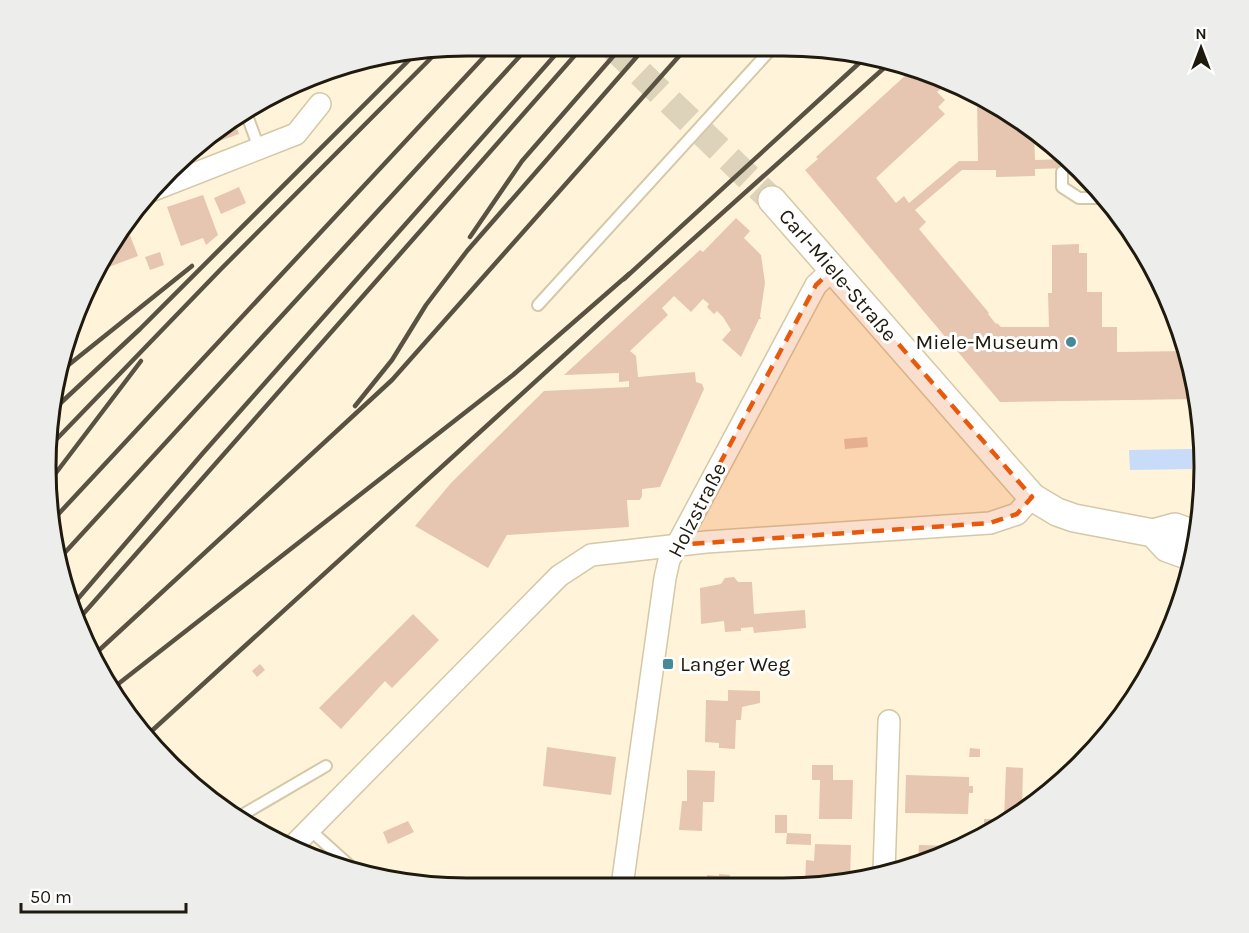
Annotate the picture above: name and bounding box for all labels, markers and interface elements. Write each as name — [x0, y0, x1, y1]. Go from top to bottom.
north arrow — [1171, 18, 1231, 78]
text: N — [1195, 24, 1207, 43]
street label: Carl-Miele-Straße — [774, 204, 902, 346]
place label: Miele-Museum — [916, 330, 1059, 354]
marker: Miele-Museum — [1064, 335, 1078, 349]
street label: Holzstraße — [663, 459, 731, 561]
place label: Langer Weg — [680, 652, 790, 676]
marker: Langer Weg — [661, 657, 675, 671]
scale bar — [21, 876, 186, 914]
text: 50 m — [30, 886, 72, 908]

